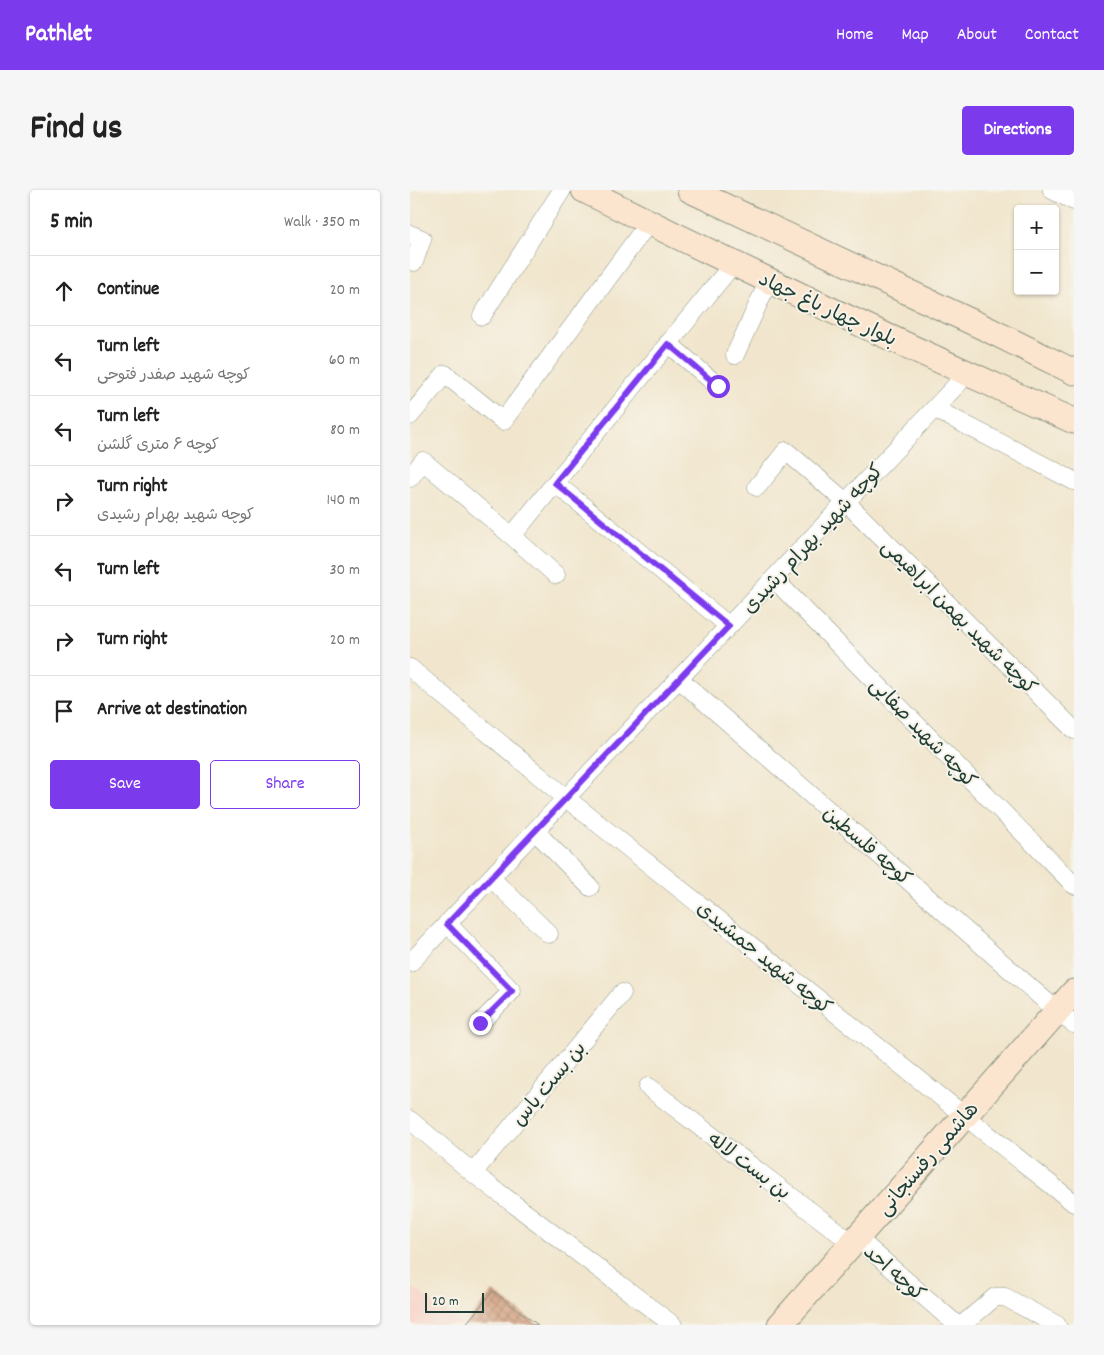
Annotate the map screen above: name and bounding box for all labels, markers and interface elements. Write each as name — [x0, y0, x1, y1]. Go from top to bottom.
text: Pathlet — [25, 18, 92, 52]
text: Home — [836, 23, 873, 48]
text: Map — [901, 23, 929, 48]
text: About — [957, 23, 997, 48]
text: Contact — [1025, 23, 1079, 48]
text: Find us — [30, 105, 122, 155]
button: Directions — [962, 106, 1074, 155]
map controls — [1014, 205, 1059, 295]
button: + — [1014, 205, 1059, 250]
text: 5 min — [50, 208, 93, 238]
text: Walk · 350 m — [284, 211, 360, 234]
button: − — [1014, 250, 1059, 295]
street label: بلوار چهار باغ جهاد — [753, 266, 901, 355]
icon: ahead — [50, 277, 78, 305]
text: Continue — [97, 277, 159, 304]
text: 20 m — [330, 279, 360, 302]
text: Turn left — [97, 334, 160, 361]
icon: left — [50, 347, 78, 375]
text: 60 m — [329, 349, 360, 372]
text: کوچه شهید صفدر فتوحی — [97, 364, 250, 387]
route start — [707, 375, 730, 398]
text: Turn left — [97, 404, 160, 431]
icon: left — [50, 417, 78, 445]
text: 80 m — [330, 419, 360, 442]
text: کوچه ۶ متری گلشن — [97, 434, 219, 457]
street label: کوچه شهید بهرام رشیدی — [737, 459, 891, 621]
text: Turn right — [97, 474, 168, 501]
icon: right — [50, 487, 78, 515]
text: 140 m — [326, 489, 360, 512]
text: کوچه شهید بهرام رشیدی — [97, 504, 254, 527]
street label: کوچه شهید بهمن ابراهیمی — [874, 534, 1042, 702]
icon: left — [50, 557, 78, 585]
text: Turn left — [97, 557, 160, 584]
text: 30 m — [330, 559, 360, 582]
icon: right — [50, 627, 78, 655]
text: Turn right — [97, 627, 168, 654]
text: 20 m — [330, 629, 360, 652]
street label: کوچه شهید صفایی — [862, 673, 982, 796]
icon: arrive — [50, 697, 78, 725]
text: Arrive at destination — [97, 697, 247, 724]
button: Save — [50, 760, 200, 809]
button: Share — [210, 760, 360, 809]
street label: کوچه فلسطین — [815, 801, 917, 894]
street label: کوچه شهید جمشیدی — [689, 896, 837, 1023]
route end — [469, 1012, 492, 1035]
street label: بن بست یاس — [506, 1036, 594, 1133]
street label: هاشمی رفسنجانی — [872, 1097, 987, 1223]
street label: بن بست لاله — [701, 1127, 796, 1208]
street label: کوچه احد — [856, 1239, 930, 1309]
scale bar — [425, 1290, 484, 1313]
text: 20 m — [432, 1292, 459, 1312]

